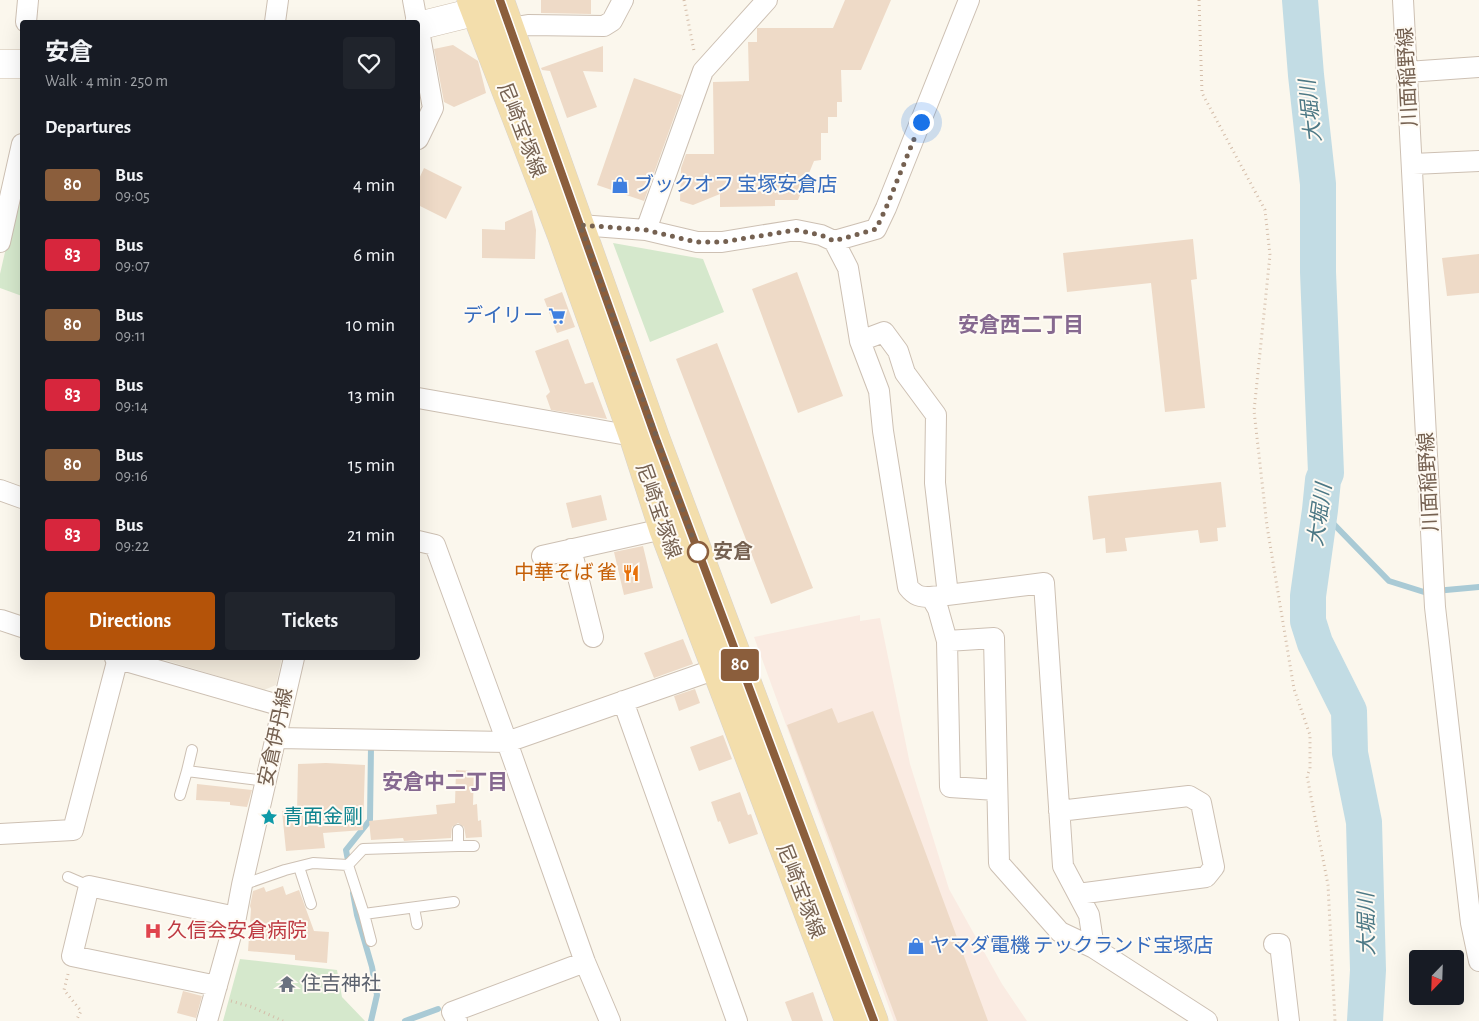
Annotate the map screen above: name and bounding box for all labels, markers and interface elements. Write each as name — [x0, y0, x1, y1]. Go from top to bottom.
street label: 川面稲野線 — [1393, 27, 1421, 128]
button: heart — [343, 37, 395, 89]
text: 安倉 — [45, 41, 93, 65]
text: Walk · 4 min · 250 m — [45, 73, 168, 89]
water label: 大堀川 — [1296, 77, 1325, 144]
street label: 尼崎宝塚線 — [494, 79, 550, 180]
your location — [909, 110, 934, 135]
text: Departures — [45, 118, 131, 137]
text: Bus — [115, 166, 143, 185]
place label: ブックオフ 宝塚安倉店 — [634, 173, 837, 195]
shop icon: ブックオフ 宝塚安倉店 — [610, 175, 630, 195]
text: 80 — [63, 176, 82, 194]
text: 4 min — [353, 176, 395, 195]
text: 09:05 — [115, 188, 150, 204]
text: Bus — [115, 236, 143, 255]
text: 83 — [64, 246, 81, 264]
text: 6 min — [353, 246, 395, 265]
text: 09:07 — [115, 258, 150, 274]
place label: デイリー — [463, 304, 543, 326]
text: Bus — [115, 306, 143, 325]
supermarket icon: デイリー — [547, 306, 567, 326]
district label: 安倉西二丁目 — [958, 314, 1084, 336]
text: 80 — [63, 316, 82, 334]
text: 10 min — [346, 316, 395, 335]
text: 09:11 — [115, 328, 146, 344]
text: Bus — [115, 376, 143, 395]
text: 83 — [64, 386, 81, 404]
text: 13 min — [348, 386, 395, 405]
text: 09:14 — [115, 398, 148, 414]
street label: 川面稲野線 — [1414, 432, 1442, 533]
text: Bus — [115, 446, 143, 465]
text: 80 — [63, 456, 82, 474]
text: 15 min — [348, 456, 395, 475]
street label: 尼崎宝塚線 — [632, 460, 686, 562]
text: 09:16 — [115, 468, 148, 484]
water label: 大堀川 — [1304, 480, 1335, 548]
text: Bus — [115, 516, 143, 535]
text: 83 — [64, 526, 81, 544]
text: 21 min — [347, 526, 395, 545]
text: 09:22 — [115, 538, 149, 554]
marker: 安倉 — [687, 541, 709, 563]
place label: 安倉 — [713, 541, 753, 562]
place label: 中華そば 雀 — [514, 562, 617, 583]
restaurant icon: 中華そば 雀 — [621, 563, 641, 583]
button: Directions — [45, 592, 215, 650]
button: Tickets — [225, 592, 395, 650]
line badge: 80 — [718, 649, 762, 681]
text: 80 — [731, 656, 749, 674]
street label: 安倉伊丹線 — [254, 686, 296, 788]
district label: 安倉中二丁目 — [382, 771, 508, 793]
place label: 青面金剛 — [283, 806, 363, 827]
place icon: 青面金剛 — [259, 807, 279, 827]
street label: 尼崎宝塚線 — [773, 840, 829, 941]
water label: 大堀川 — [1355, 890, 1378, 956]
place label: 久信会安倉病院 — [167, 919, 307, 941]
hospital icon: 久信会安倉病院 — [143, 921, 163, 941]
place label: ヤマダ電機 テックランド宝塚店 — [930, 935, 1213, 956]
shop icon: ヤマダ電機 テックランド宝塚店 — [906, 936, 926, 956]
north arrow — [1409, 950, 1464, 1005]
map controls — [1409, 950, 1464, 1005]
place label: 住吉神社 — [301, 973, 381, 994]
temple icon: 住吉神社 — [277, 974, 297, 994]

